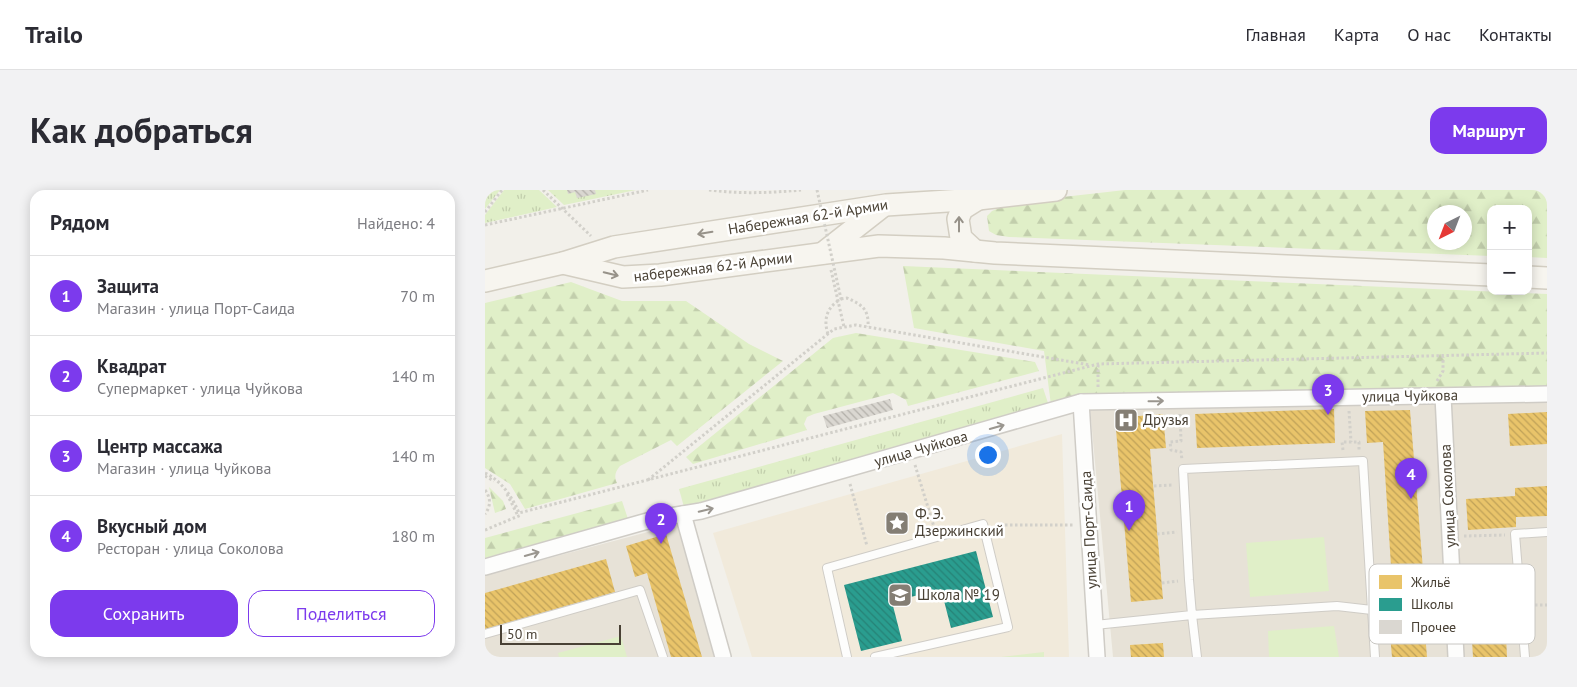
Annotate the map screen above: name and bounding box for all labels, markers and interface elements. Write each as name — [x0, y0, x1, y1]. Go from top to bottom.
text: Trailo — [25, 19, 83, 50]
text: Главная — [1245, 23, 1306, 46]
text: Карта — [1334, 23, 1379, 46]
text: О нас — [1407, 23, 1451, 46]
text: Контакты — [1479, 23, 1552, 46]
text: Как добраться — [30, 107, 253, 153]
button: Маршрут — [1430, 107, 1547, 154]
street label: Набережная 62-й Армии — [727, 194, 889, 239]
north arrow — [1427, 205, 1472, 250]
map controls — [1487, 205, 1532, 295]
button: + — [1487, 205, 1532, 250]
text: Рядом — [50, 209, 109, 236]
text: Найдено: 4 — [357, 213, 435, 233]
one-way arrow — [954, 216, 964, 232]
one-way arrow — [697, 228, 713, 238]
street label: набережная 62-й Армии — [632, 247, 793, 286]
button: − — [1487, 250, 1532, 295]
one-way arrow — [602, 270, 618, 279]
text: Защита — [97, 274, 159, 298]
text: 1 — [61, 286, 71, 306]
text: 70 m — [400, 286, 435, 306]
text: Магазин · улица Порт-Саида — [97, 298, 295, 318]
text: Квадрат — [97, 354, 166, 378]
text: 2 — [61, 366, 71, 386]
text: 140 m — [392, 366, 435, 386]
pin: 3 — [1312, 374, 1344, 415]
text: Супермаркет · улица Чуйкова — [97, 378, 303, 398]
street label: улица Чуйкова — [1362, 385, 1458, 406]
one-way arrow — [1148, 396, 1164, 406]
hospital icon: Друзья — [1113, 407, 1139, 433]
place label: Друзья — [1143, 410, 1189, 429]
one-way arrow — [989, 421, 1005, 431]
street label: улица Чуйкова — [872, 426, 970, 471]
text: Центр массажа — [97, 434, 223, 458]
your location — [975, 442, 1001, 468]
street label: улица Соколова — [1435, 444, 1460, 548]
text: 3 — [61, 446, 71, 466]
text: 140 m — [392, 446, 435, 466]
text: Магазин · улица Чуйкова — [97, 458, 272, 478]
pin: 4 — [1395, 458, 1427, 499]
street label: улица Порт-Саида — [1076, 470, 1101, 590]
pin: 1 — [1113, 490, 1145, 531]
pin: 2 — [645, 503, 677, 544]
place label: Ф. Э. Дзержинский — [915, 504, 1004, 540]
one-way arrow — [698, 505, 714, 514]
place icon: Ф. Э. Дзержинский — [884, 510, 910, 536]
text: Вкусный дом — [97, 514, 207, 538]
text: 4 — [61, 526, 71, 546]
text: 180 m — [392, 526, 435, 546]
text: Ресторан · улица Соколова — [97, 538, 284, 558]
one-way arrow — [523, 549, 539, 559]
legend — [1369, 564, 1535, 644]
text: Жильё — [1410, 573, 1450, 591]
school or university icon: Школа № 19 — [887, 582, 913, 608]
place label: Школа № 19 — [917, 585, 1000, 604]
button: Сохранить — [50, 590, 238, 637]
button: Поделиться — [248, 590, 435, 637]
text: Школы — [1411, 595, 1454, 613]
text: Прочее — [1411, 618, 1456, 636]
scale bar — [500, 622, 621, 645]
text: 50 m — [507, 625, 537, 643]

